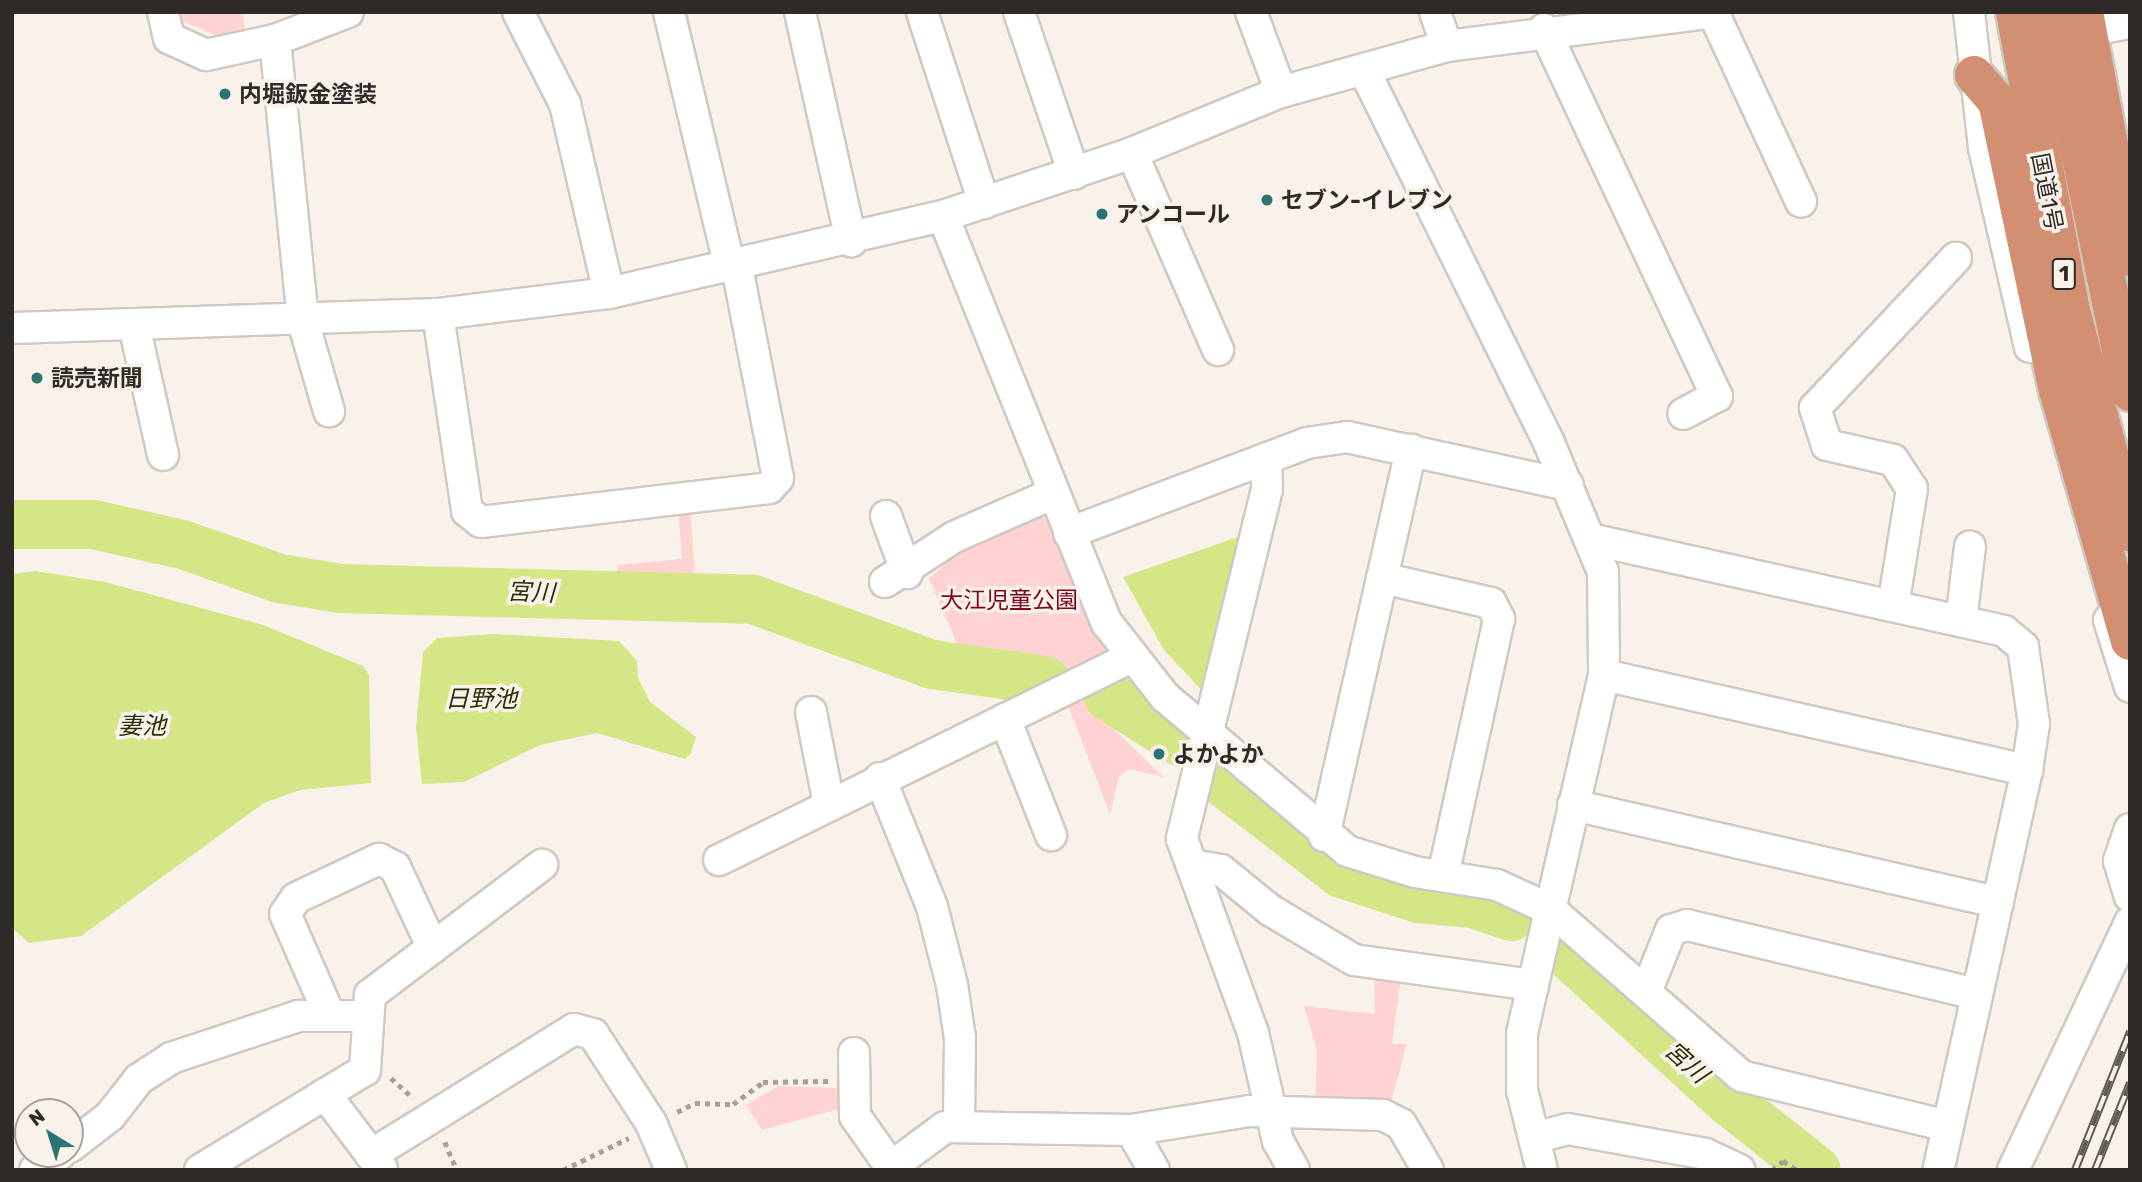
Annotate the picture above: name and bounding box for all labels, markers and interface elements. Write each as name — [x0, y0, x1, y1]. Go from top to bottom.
place label: 内堀鈑金塗装 — [239, 80, 377, 108]
marker: 内堀鈑金塗装 — [217, 86, 233, 102]
street label: 国道1号 — [2026, 151, 2068, 233]
place label: セブン-イレブン — [1281, 186, 1453, 214]
marker: セブン-イレブン — [1259, 192, 1275, 208]
place label: アンコール — [1116, 200, 1231, 228]
marker: アンコール — [1094, 206, 1110, 222]
road number: 1 — [2052, 256, 2076, 292]
place label: 読売新聞 — [51, 364, 143, 392]
marker: 読売新聞 — [29, 370, 45, 386]
water label: 宮川 — [507, 578, 555, 608]
park label: 大江児童公園 — [940, 586, 1078, 614]
water label: 日野池 — [445, 686, 517, 714]
water label: 妻池 — [118, 713, 166, 741]
place label: よかよか — [1173, 740, 1265, 768]
marker: よかよか — [1151, 746, 1167, 762]
water label: 宮川 — [1659, 1036, 1713, 1090]
north arrow — [14, 1098, 84, 1168]
text: N — [25, 1104, 49, 1131]

